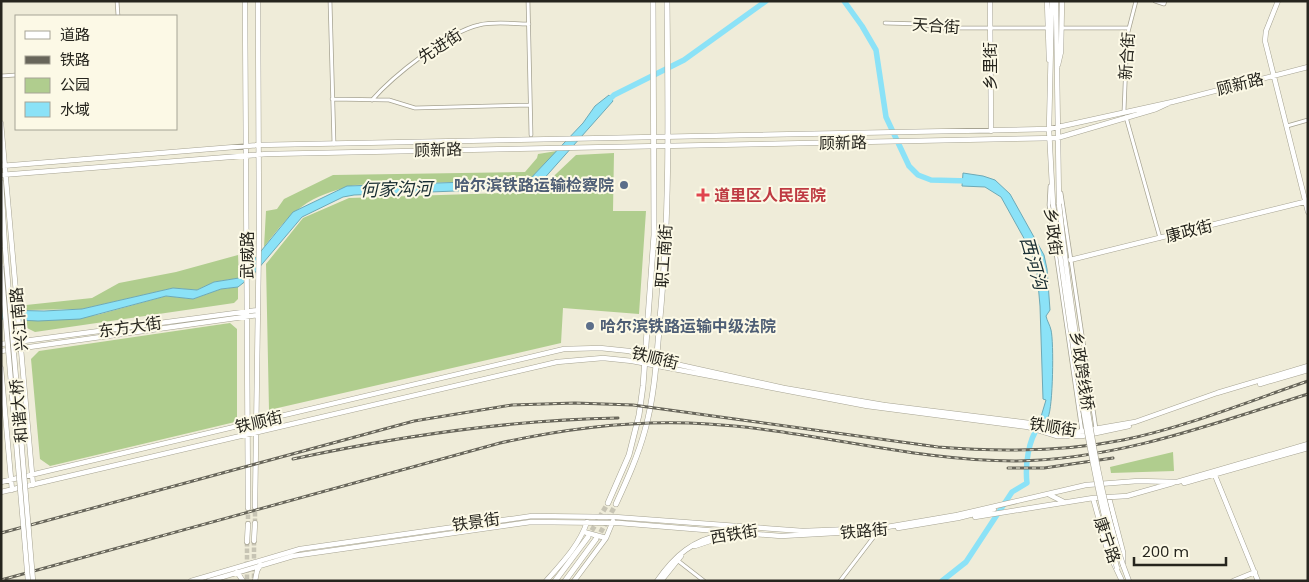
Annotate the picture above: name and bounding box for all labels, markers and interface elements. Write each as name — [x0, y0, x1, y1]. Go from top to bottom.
street label: 天合街 — [911, 13, 961, 39]
legend — [15, 15, 178, 130]
street label: 先进街 — [414, 23, 466, 69]
text: 道路 — [60, 24, 90, 45]
street label: 新合街 — [1114, 31, 1140, 81]
street label: 乡里街 — [979, 42, 1002, 90]
text: 铁路 — [60, 49, 90, 70]
street label: 顾新路 — [1214, 67, 1266, 101]
text: 公园 — [60, 74, 90, 95]
text: 水域 — [60, 99, 90, 120]
street label: 顾新路 — [819, 131, 867, 155]
street label: 顾新路 — [414, 138, 462, 162]
place label: 哈尔滨铁路运输检察院 — [454, 174, 614, 197]
water label: 何家沟河 — [360, 176, 435, 202]
marker: 哈尔滨铁路运输检察院 — [618, 179, 630, 191]
place label: 道里区人民医院 — [714, 184, 826, 207]
marker: 道里区人民医院 — [696, 188, 710, 202]
street label: 乡政街 — [1039, 207, 1067, 257]
street label: 康政街 — [1163, 214, 1215, 248]
street label: 职工南街 — [650, 223, 678, 289]
street label: 武威路 — [236, 231, 259, 279]
water label: 西河沟 — [1015, 234, 1054, 294]
street label: 兴江南路 — [5, 286, 33, 352]
street label: 东方大街 — [97, 311, 163, 343]
place label: 哈尔滨铁路运输中级法院 — [600, 315, 776, 338]
marker: 哈尔滨铁路运输中级法院 — [584, 320, 596, 332]
street label: 乡政跨线桥 — [1064, 330, 1100, 412]
street label: 铁顺街 — [629, 341, 681, 375]
street label: 和谐大桥 — [5, 378, 33, 444]
street label: 铁顺街 — [233, 405, 285, 439]
street label: 铁顺街 — [1027, 412, 1079, 442]
street label: 铁景街 — [451, 507, 501, 537]
street label: 康宁路 — [1088, 514, 1126, 566]
street label: 铁路街 — [839, 517, 889, 545]
street label: 西铁街 — [708, 519, 760, 549]
scale bar — [1134, 534, 1226, 566]
text: 200 m — [1142, 541, 1189, 562]

